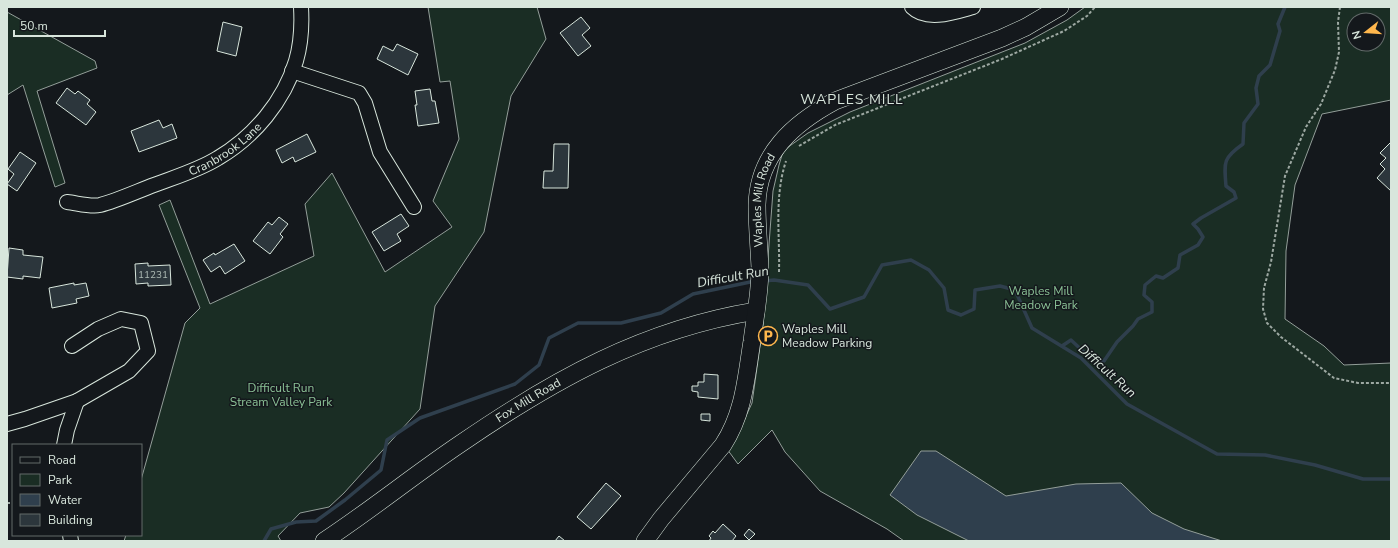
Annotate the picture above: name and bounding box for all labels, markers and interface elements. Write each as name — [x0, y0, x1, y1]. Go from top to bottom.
scale bar — [14, 12, 105, 38]
north arrow — [1346, 12, 1386, 52]
text: 50 m — [20, 18, 48, 34]
text: N — [1349, 29, 1365, 41]
district label: WAPLES MILL — [800, 90, 904, 109]
street label: Cranbrook Lane — [186, 119, 265, 179]
street label: Waples Mill Road — [749, 150, 779, 248]
water label: Difficult Run — [696, 262, 770, 292]
house number: 11231 — [138, 268, 168, 282]
park label: Waples Mill Meadow Park — [1004, 283, 1079, 313]
place label: Waples Mill Meadow Parking — [782, 321, 872, 351]
parking icon: Waples Mill Meadow Parking — [757, 325, 779, 347]
water label: Difficult Run — [1074, 340, 1140, 402]
street label: Fox Mill Road — [492, 374, 564, 426]
park label: Difficult Run Stream Valley Park — [230, 380, 333, 410]
legend — [12, 444, 142, 536]
text: Road — [48, 452, 76, 468]
text: Park — [48, 472, 73, 488]
text: Water — [48, 492, 82, 508]
text: Building — [48, 512, 93, 528]

